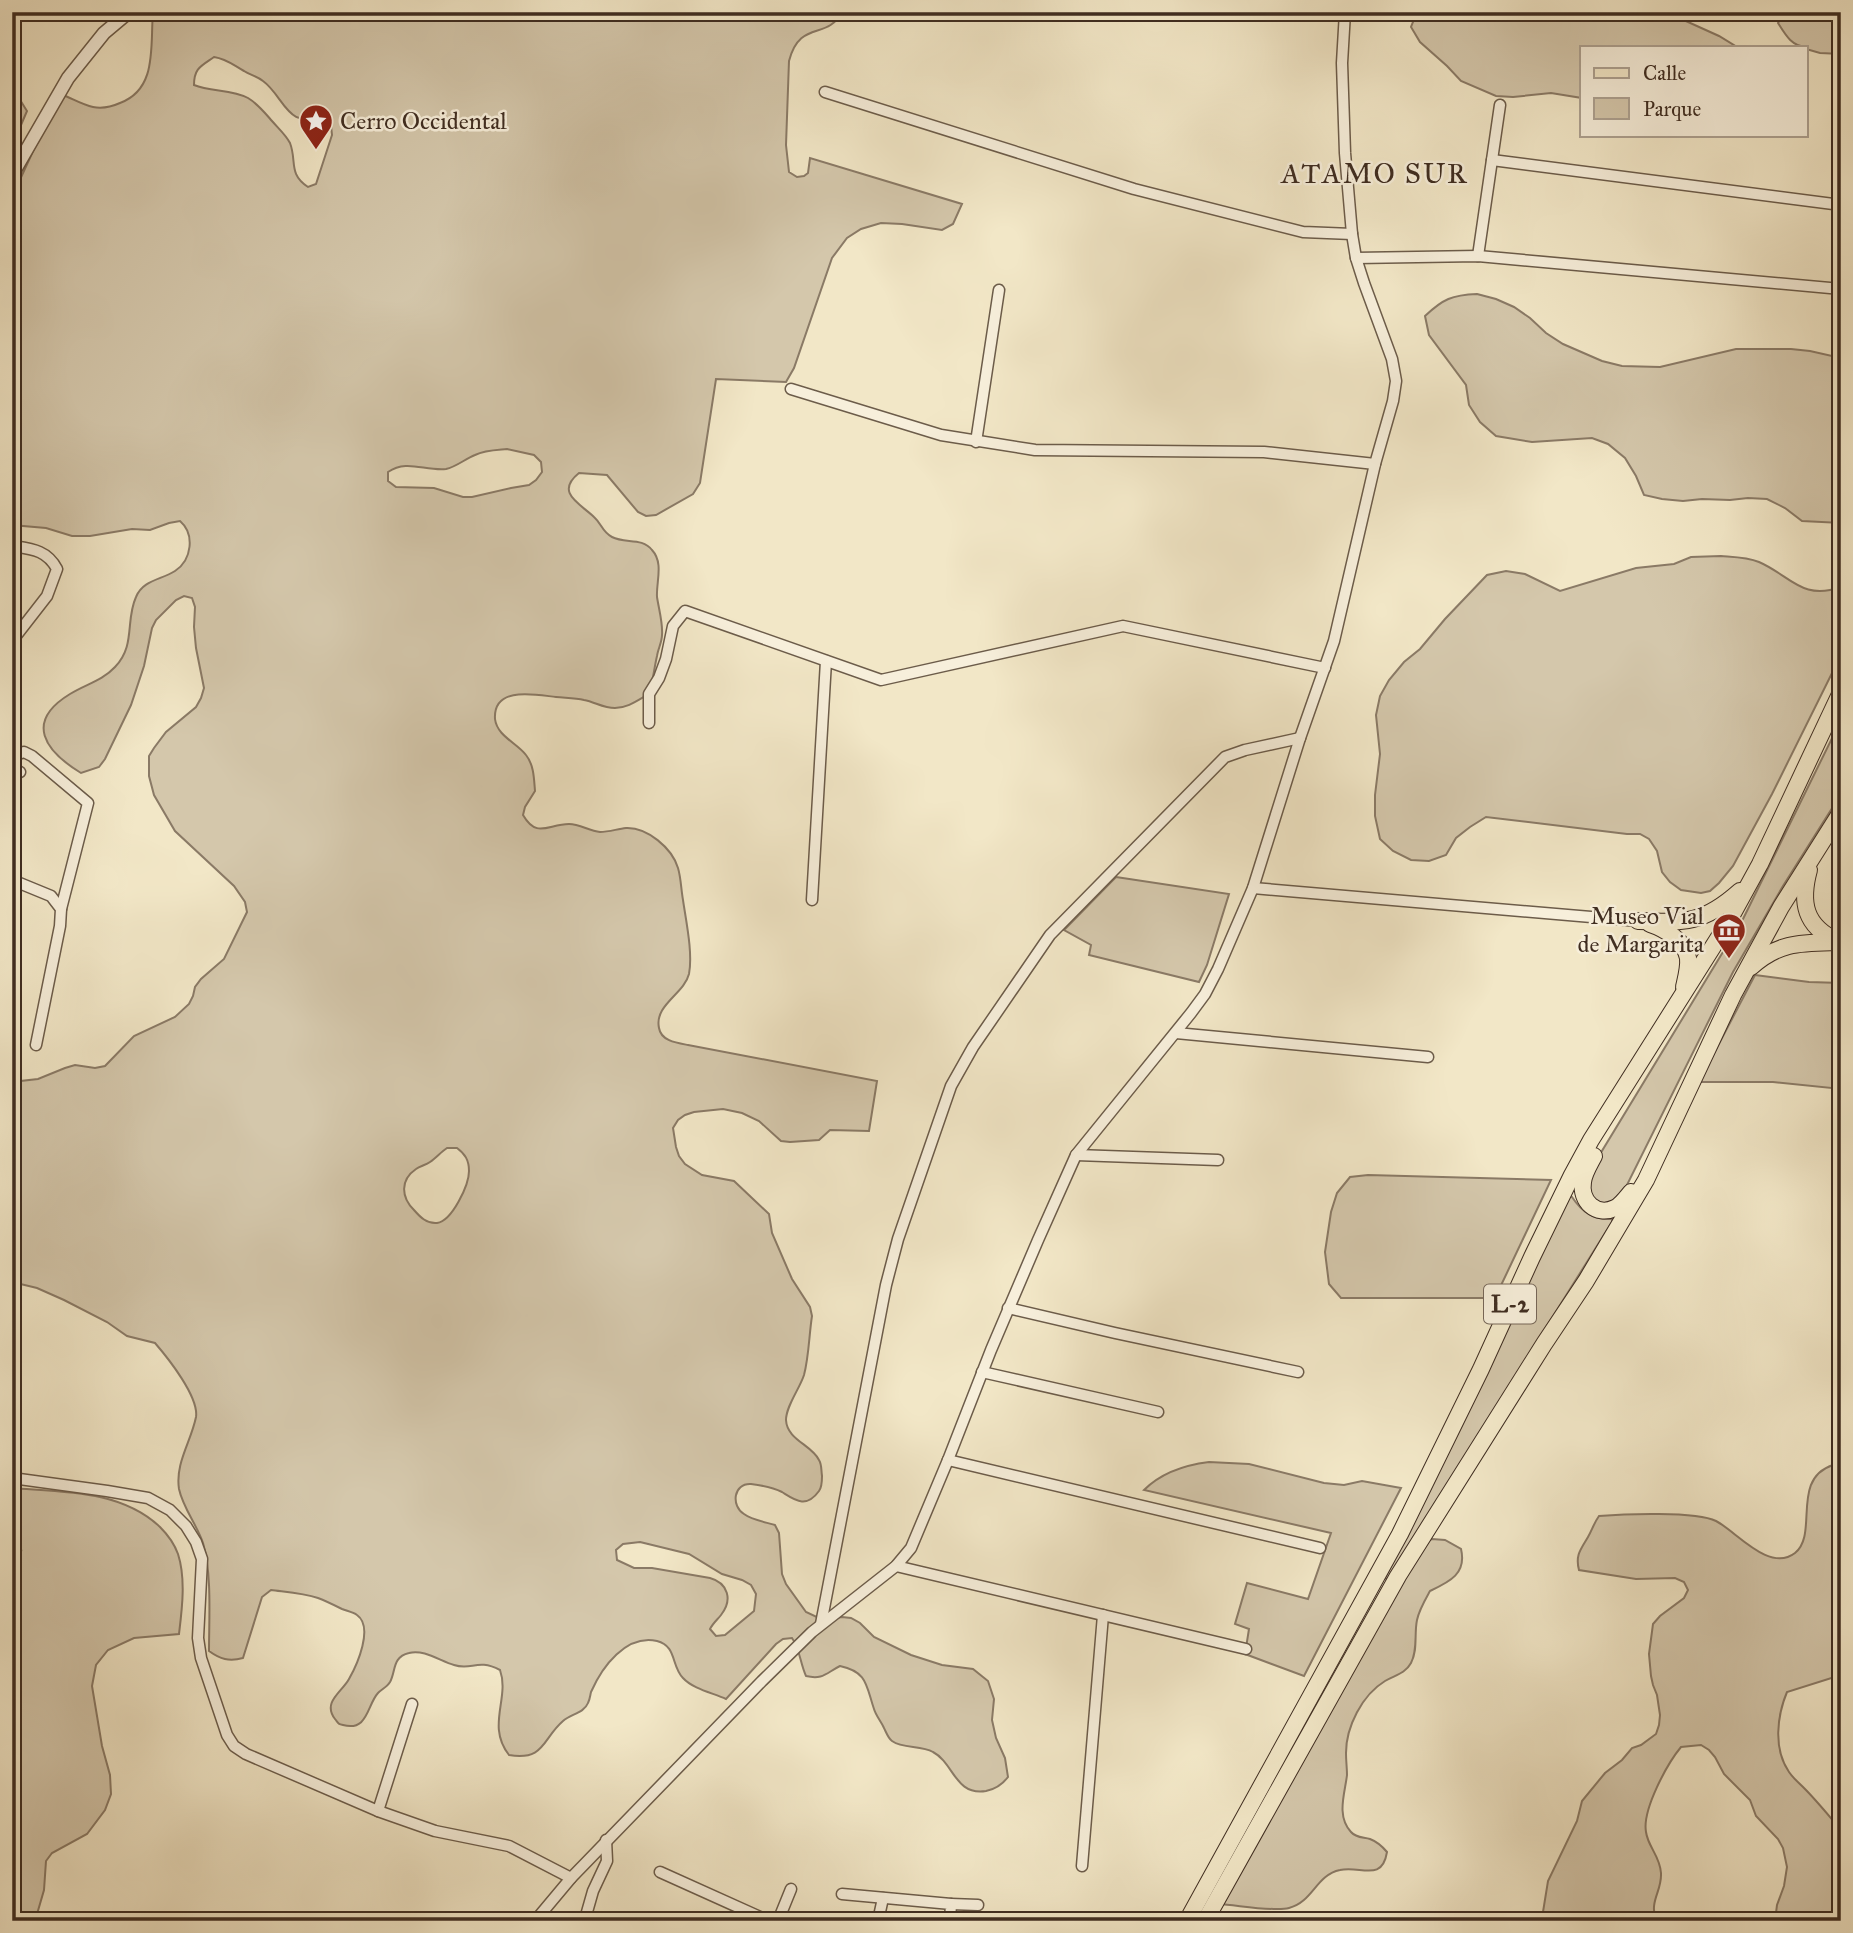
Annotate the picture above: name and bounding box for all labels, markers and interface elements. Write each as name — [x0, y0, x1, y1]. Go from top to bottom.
legend — [1580, 46, 1808, 136]
text: Calle — [1643, 60, 1686, 86]
text: Parque — [1643, 96, 1702, 122]
place icon: Cerro Occidental — [297, 102, 335, 151]
place label: Cerro Occidental — [340, 106, 507, 136]
district label: ATAMO SUR — [1280, 156, 1469, 191]
place label: Museo Vial de Margarita — [1577, 901, 1705, 959]
museum icon: Museo Vial de Margarita — [1710, 911, 1748, 960]
road number: L-2 — [1484, 1284, 1536, 1324]

